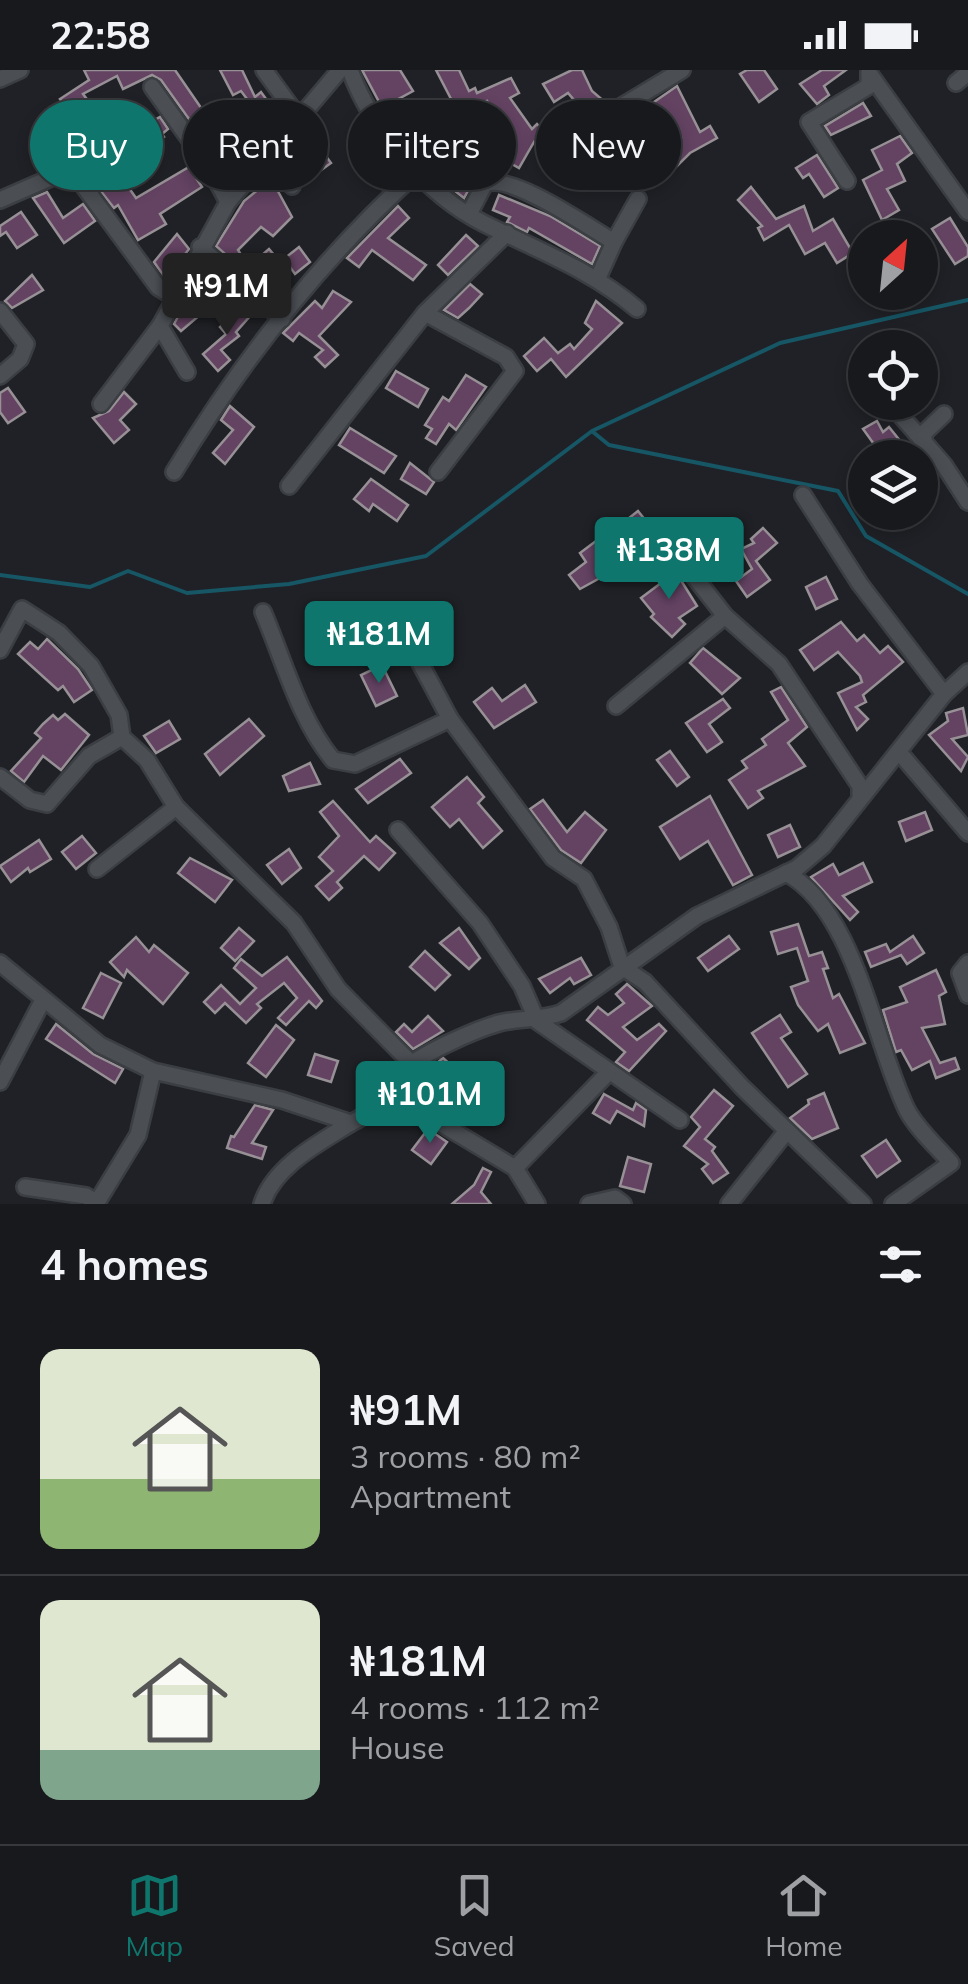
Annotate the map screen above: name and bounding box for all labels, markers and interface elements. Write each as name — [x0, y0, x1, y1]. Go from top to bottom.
text: 22:58 — [50, 11, 151, 59]
chip: Buy — [30, 100, 163, 190]
chip: Rent — [183, 100, 328, 190]
chip: Filters — [348, 100, 516, 190]
chip: New — [536, 100, 681, 190]
north arrow — [848, 220, 938, 310]
map controls — [848, 220, 938, 530]
pin: ₦91M — [168, 253, 286, 338]
text: ₦91M — [184, 265, 270, 305]
button: locate — [848, 330, 938, 420]
button: layers — [848, 440, 938, 530]
pin: ₦138M — [599, 517, 739, 602]
text: ₦138M — [617, 529, 721, 569]
pin: ₦181M — [309, 601, 449, 686]
text: ₦181M — [327, 613, 431, 653]
pin: ₦101M — [360, 1061, 500, 1146]
text: ₦101M — [378, 1073, 482, 1113]
icon: filters — [873, 1237, 928, 1292]
text: 4 homes — [40, 1238, 209, 1291]
text: ₦91M — [350, 1383, 462, 1436]
icon: home — [120, 1389, 240, 1509]
text: 3 rooms · 80 m² — [350, 1436, 581, 1476]
text: Apartment — [350, 1476, 511, 1516]
text: ₦181M — [350, 1634, 487, 1687]
icon: home — [120, 1640, 240, 1760]
text: 4 rooms · 112 m² — [350, 1687, 600, 1727]
text: House — [350, 1727, 445, 1767]
tab: Map — [125, 1868, 183, 1963]
tab: Saved — [434, 1868, 515, 1963]
tab: Home — [765, 1868, 843, 1963]

